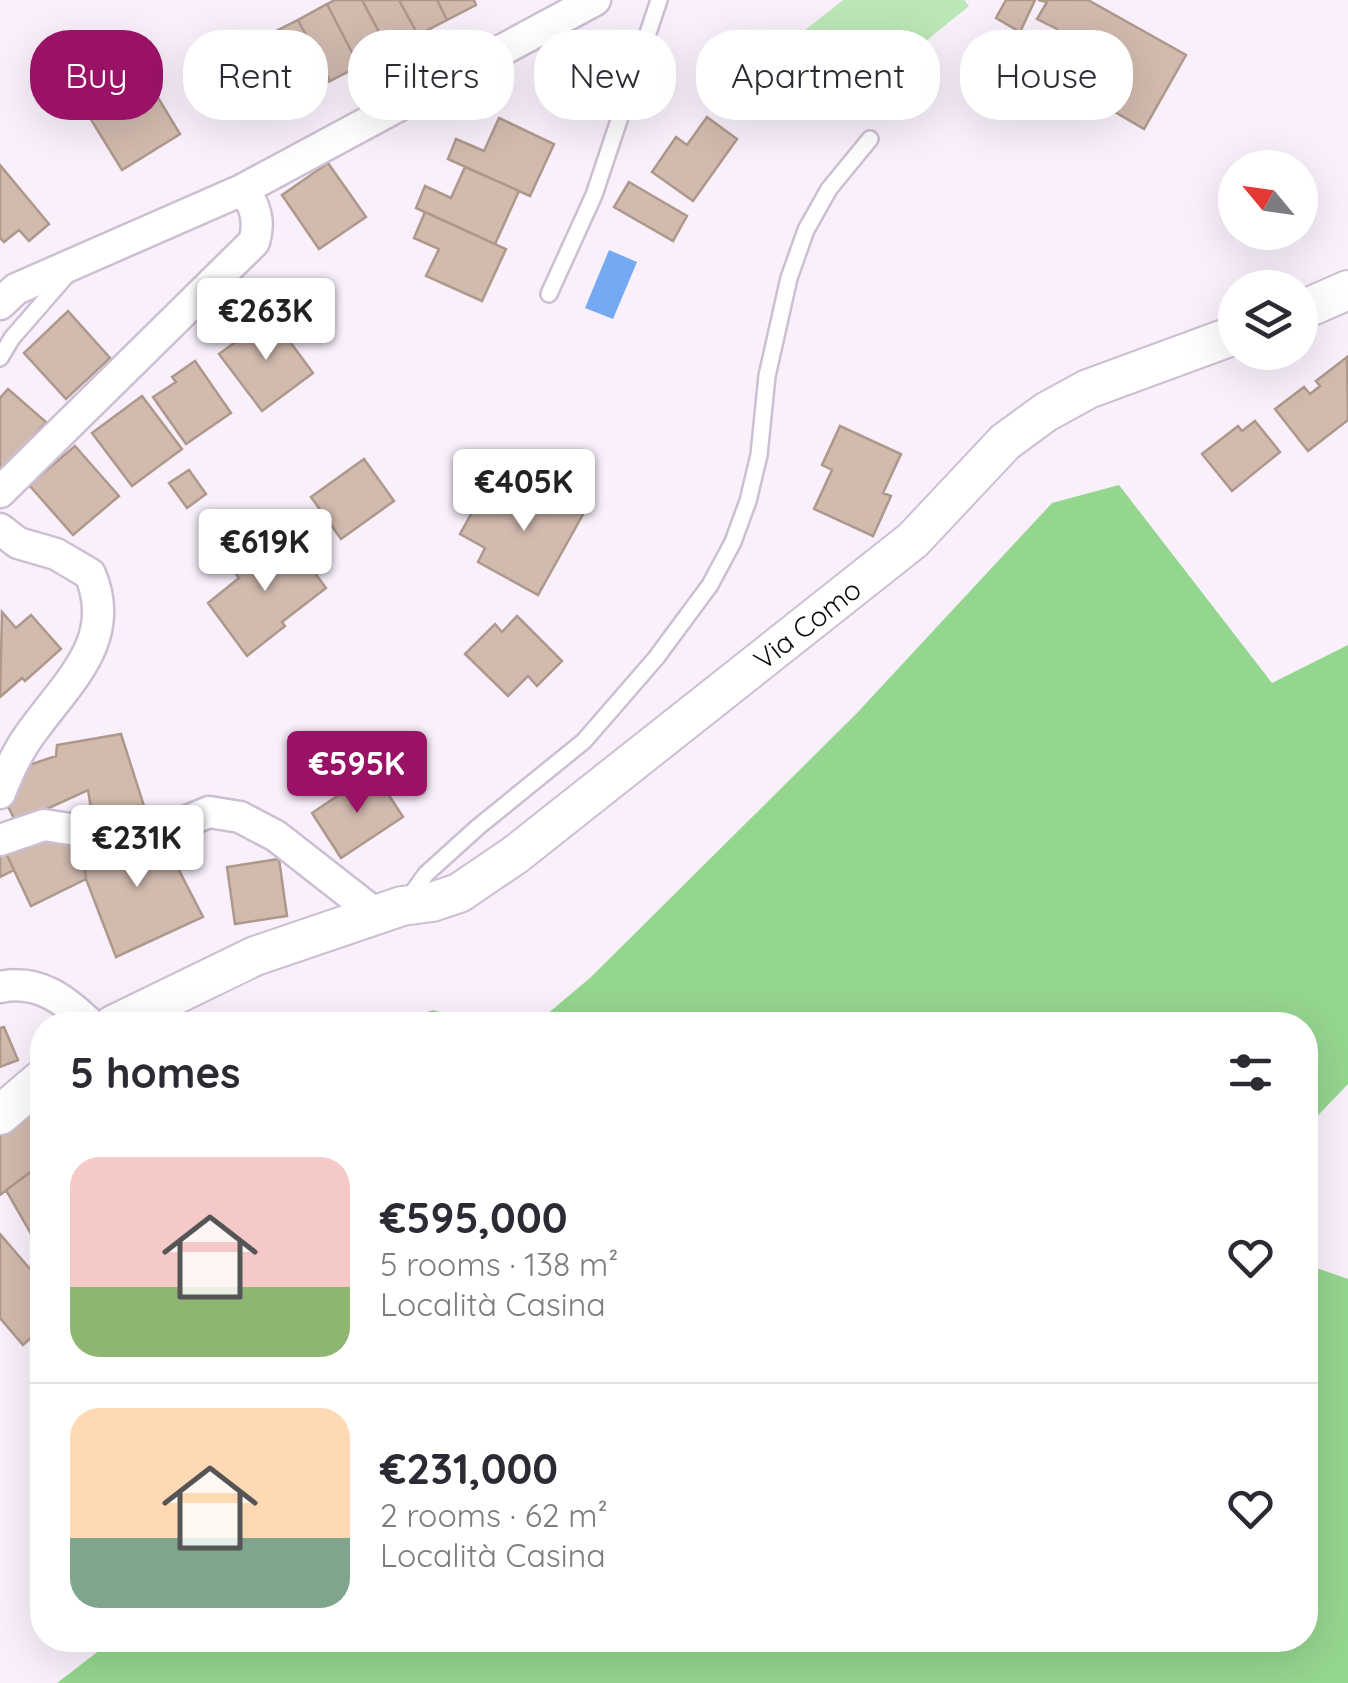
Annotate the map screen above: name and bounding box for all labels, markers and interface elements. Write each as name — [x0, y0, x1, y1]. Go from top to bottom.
chip: Buy — [30, 30, 163, 120]
chip: Rent — [183, 30, 328, 120]
chip: Filters — [348, 30, 514, 120]
chip: New — [534, 30, 676, 120]
chip: Apartment — [696, 30, 940, 120]
chip: House — [960, 30, 1133, 120]
north arrow — [1218, 150, 1318, 250]
map controls — [1218, 150, 1318, 370]
button: layers — [1218, 270, 1318, 370]
pin: €263K — [196, 278, 336, 363]
text: €263K — [219, 290, 313, 330]
pin: €405K — [454, 449, 594, 534]
text: €405K — [475, 461, 573, 501]
pin: €619K — [195, 509, 335, 594]
text: €619K — [221, 521, 309, 561]
street label: Via Como — [746, 571, 868, 677]
pin: €595K — [287, 731, 427, 816]
text: €595K — [309, 743, 405, 783]
pin: €231K — [67, 805, 207, 890]
text: €231K — [93, 817, 181, 857]
icon: filters — [1223, 1045, 1278, 1100]
text: 5 homes — [70, 1046, 241, 1099]
text: €595,000 — [380, 1191, 568, 1244]
icon: home — [150, 1197, 270, 1317]
icon: heart — [1223, 1230, 1278, 1285]
text: 5 rooms · 138 m² — [380, 1244, 618, 1284]
text: Località Casina — [380, 1284, 606, 1324]
text: €231,000 — [380, 1442, 558, 1495]
icon: home — [150, 1448, 270, 1568]
icon: heart — [1223, 1481, 1278, 1536]
text: 2 rooms · 62 m² — [380, 1495, 608, 1535]
text: Località Casina — [380, 1535, 606, 1575]

